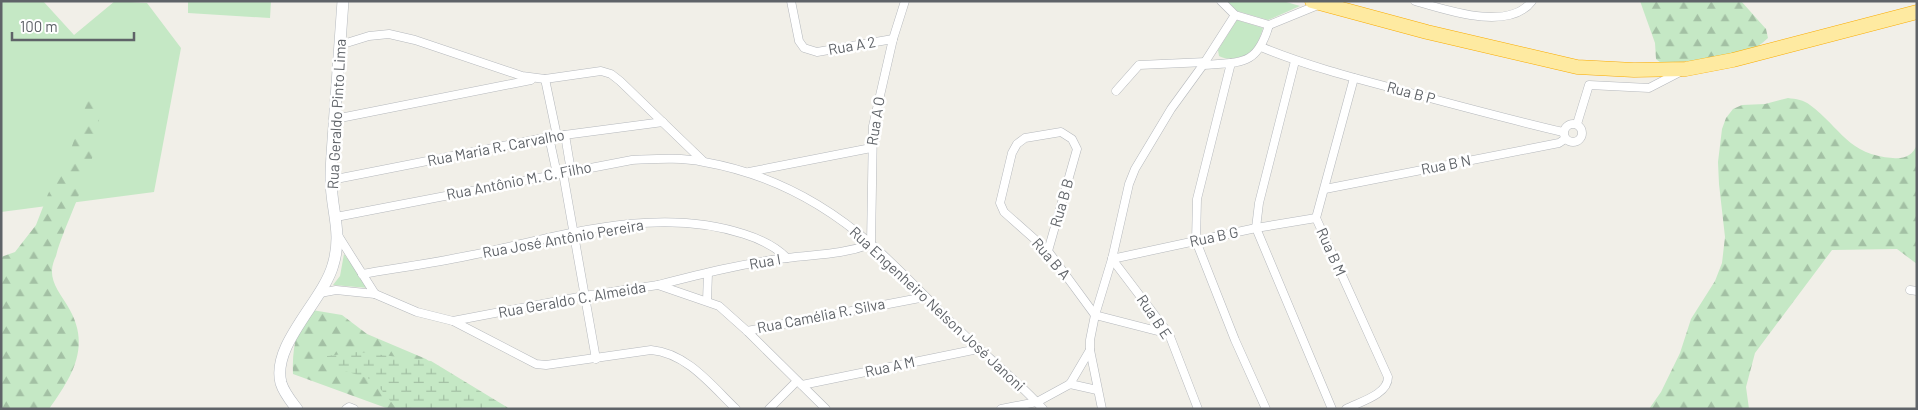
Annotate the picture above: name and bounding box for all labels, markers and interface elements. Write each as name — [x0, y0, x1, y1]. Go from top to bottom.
scale bar — [12, 10, 135, 42]
text: 100 m — [20, 17, 58, 35]
street label: Rua A 2 — [827, 32, 877, 58]
street label: Rua Geraldo Pinto Lima — [323, 38, 349, 190]
street label: Rua B P — [1385, 77, 1437, 107]
street label: Rua A O — [862, 95, 888, 147]
street label: Rua Maria R. Carvalho — [426, 125, 566, 169]
street label: Rua B N — [1419, 150, 1472, 178]
street label: Rua Antônio M. C. Filho — [445, 157, 593, 203]
street label: Rua B B — [1046, 176, 1077, 229]
street label: Rua José Antônio Pereira — [481, 215, 645, 261]
street label: Rua Engenheiro Nelson José Janoni — [846, 222, 1029, 394]
street label: Rua B G — [1188, 222, 1240, 250]
street label: Rua B M — [1313, 225, 1351, 279]
street label: Rua B A — [1029, 234, 1075, 283]
street label: Rua I — [748, 249, 782, 273]
street label: Rua Geraldo C. Almeida — [497, 277, 647, 321]
street label: Rua B E — [1134, 291, 1176, 342]
street label: Rua Camélia R. Silva — [755, 294, 886, 336]
street label: Rua A M — [863, 352, 916, 380]

